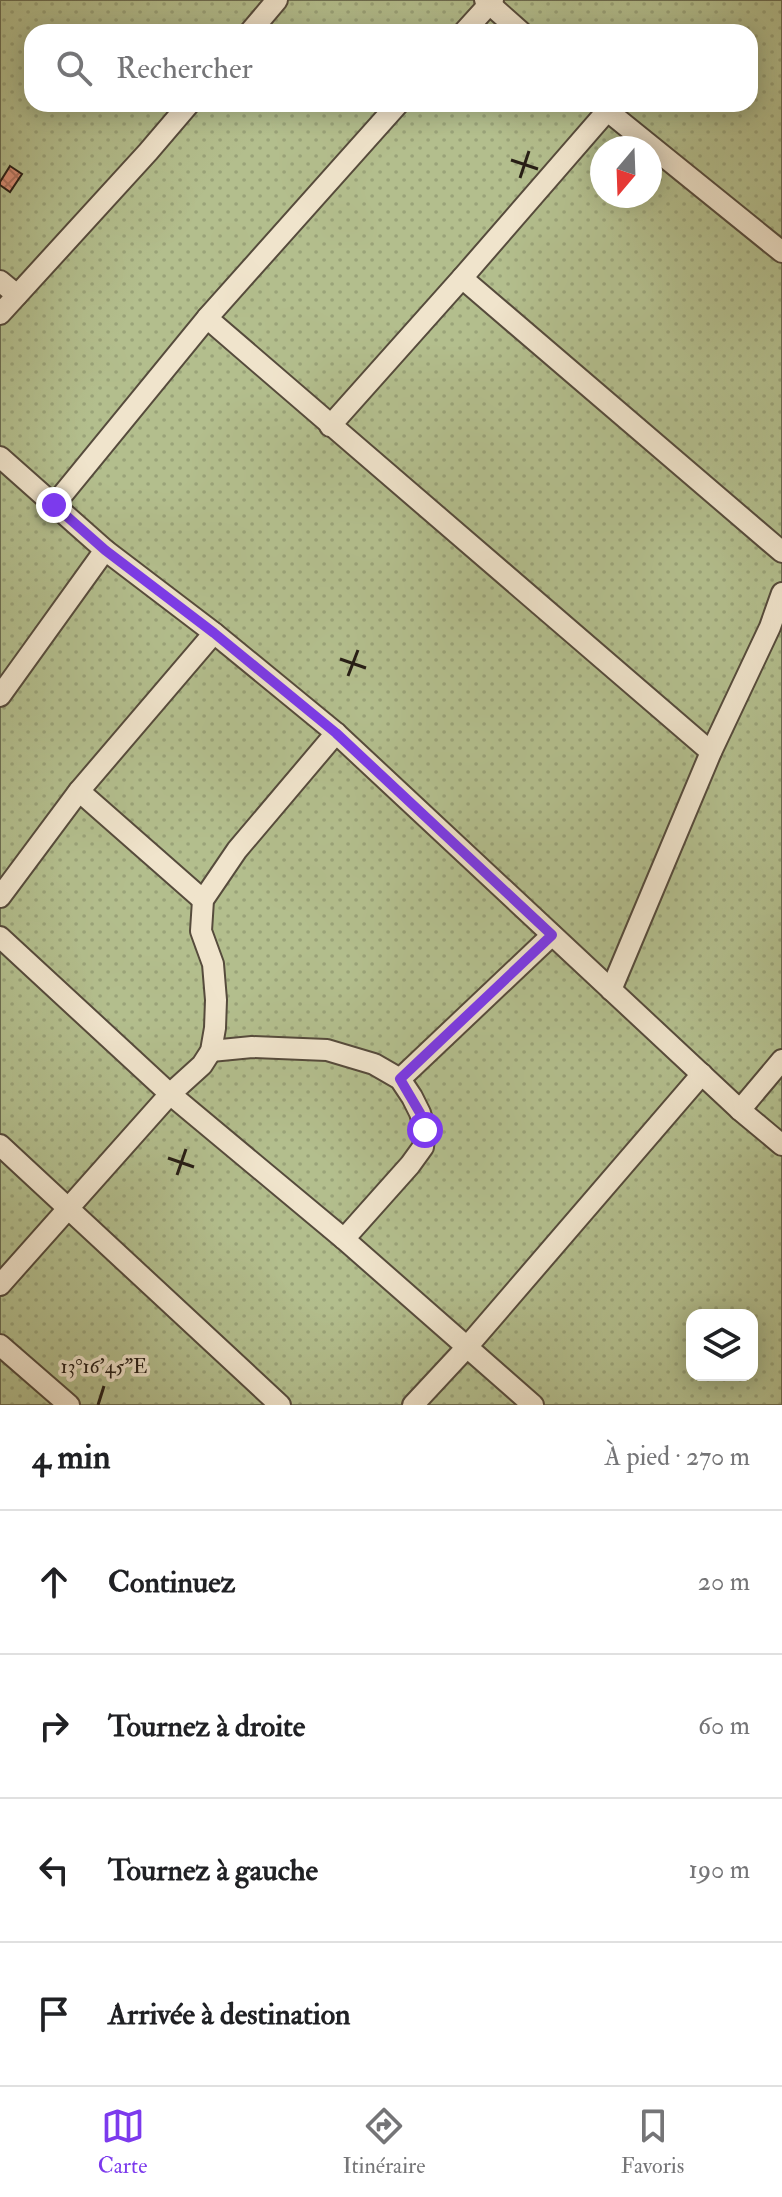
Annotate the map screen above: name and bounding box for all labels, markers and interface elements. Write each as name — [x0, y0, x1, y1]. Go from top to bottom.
search box — [24, 24, 758, 112]
icon: search — [52, 46, 96, 90]
text: Rechercher — [116, 50, 253, 87]
north arrow — [590, 136, 662, 208]
route end — [36, 487, 72, 523]
route start — [407, 1112, 443, 1148]
map controls — [686, 1309, 758, 1381]
button: layers — [686, 1309, 758, 1381]
text: 13°16'45"E — [61, 1354, 147, 1379]
text: 4 min — [32, 1436, 110, 1479]
text: À pied · 270 m — [605, 1441, 750, 1473]
icon: ahead — [32, 1560, 76, 1604]
text: Continuez — [108, 1564, 235, 1601]
text: 20 m — [698, 1566, 750, 1598]
icon: right — [32, 1704, 76, 1748]
text: Tournez à droite — [108, 1708, 305, 1745]
text: 60 m — [698, 1710, 750, 1742]
icon: left — [32, 1848, 76, 1892]
text: Tournez à gauche — [108, 1852, 318, 1889]
text: 190 m — [689, 1854, 750, 1886]
icon: arrive — [32, 1992, 76, 2036]
text: Arrivée à destination — [108, 1996, 351, 2033]
tab: Carte — [98, 2104, 147, 2180]
tab: Itinéraire — [343, 2104, 425, 2180]
tab: Favoris — [621, 2104, 684, 2180]

